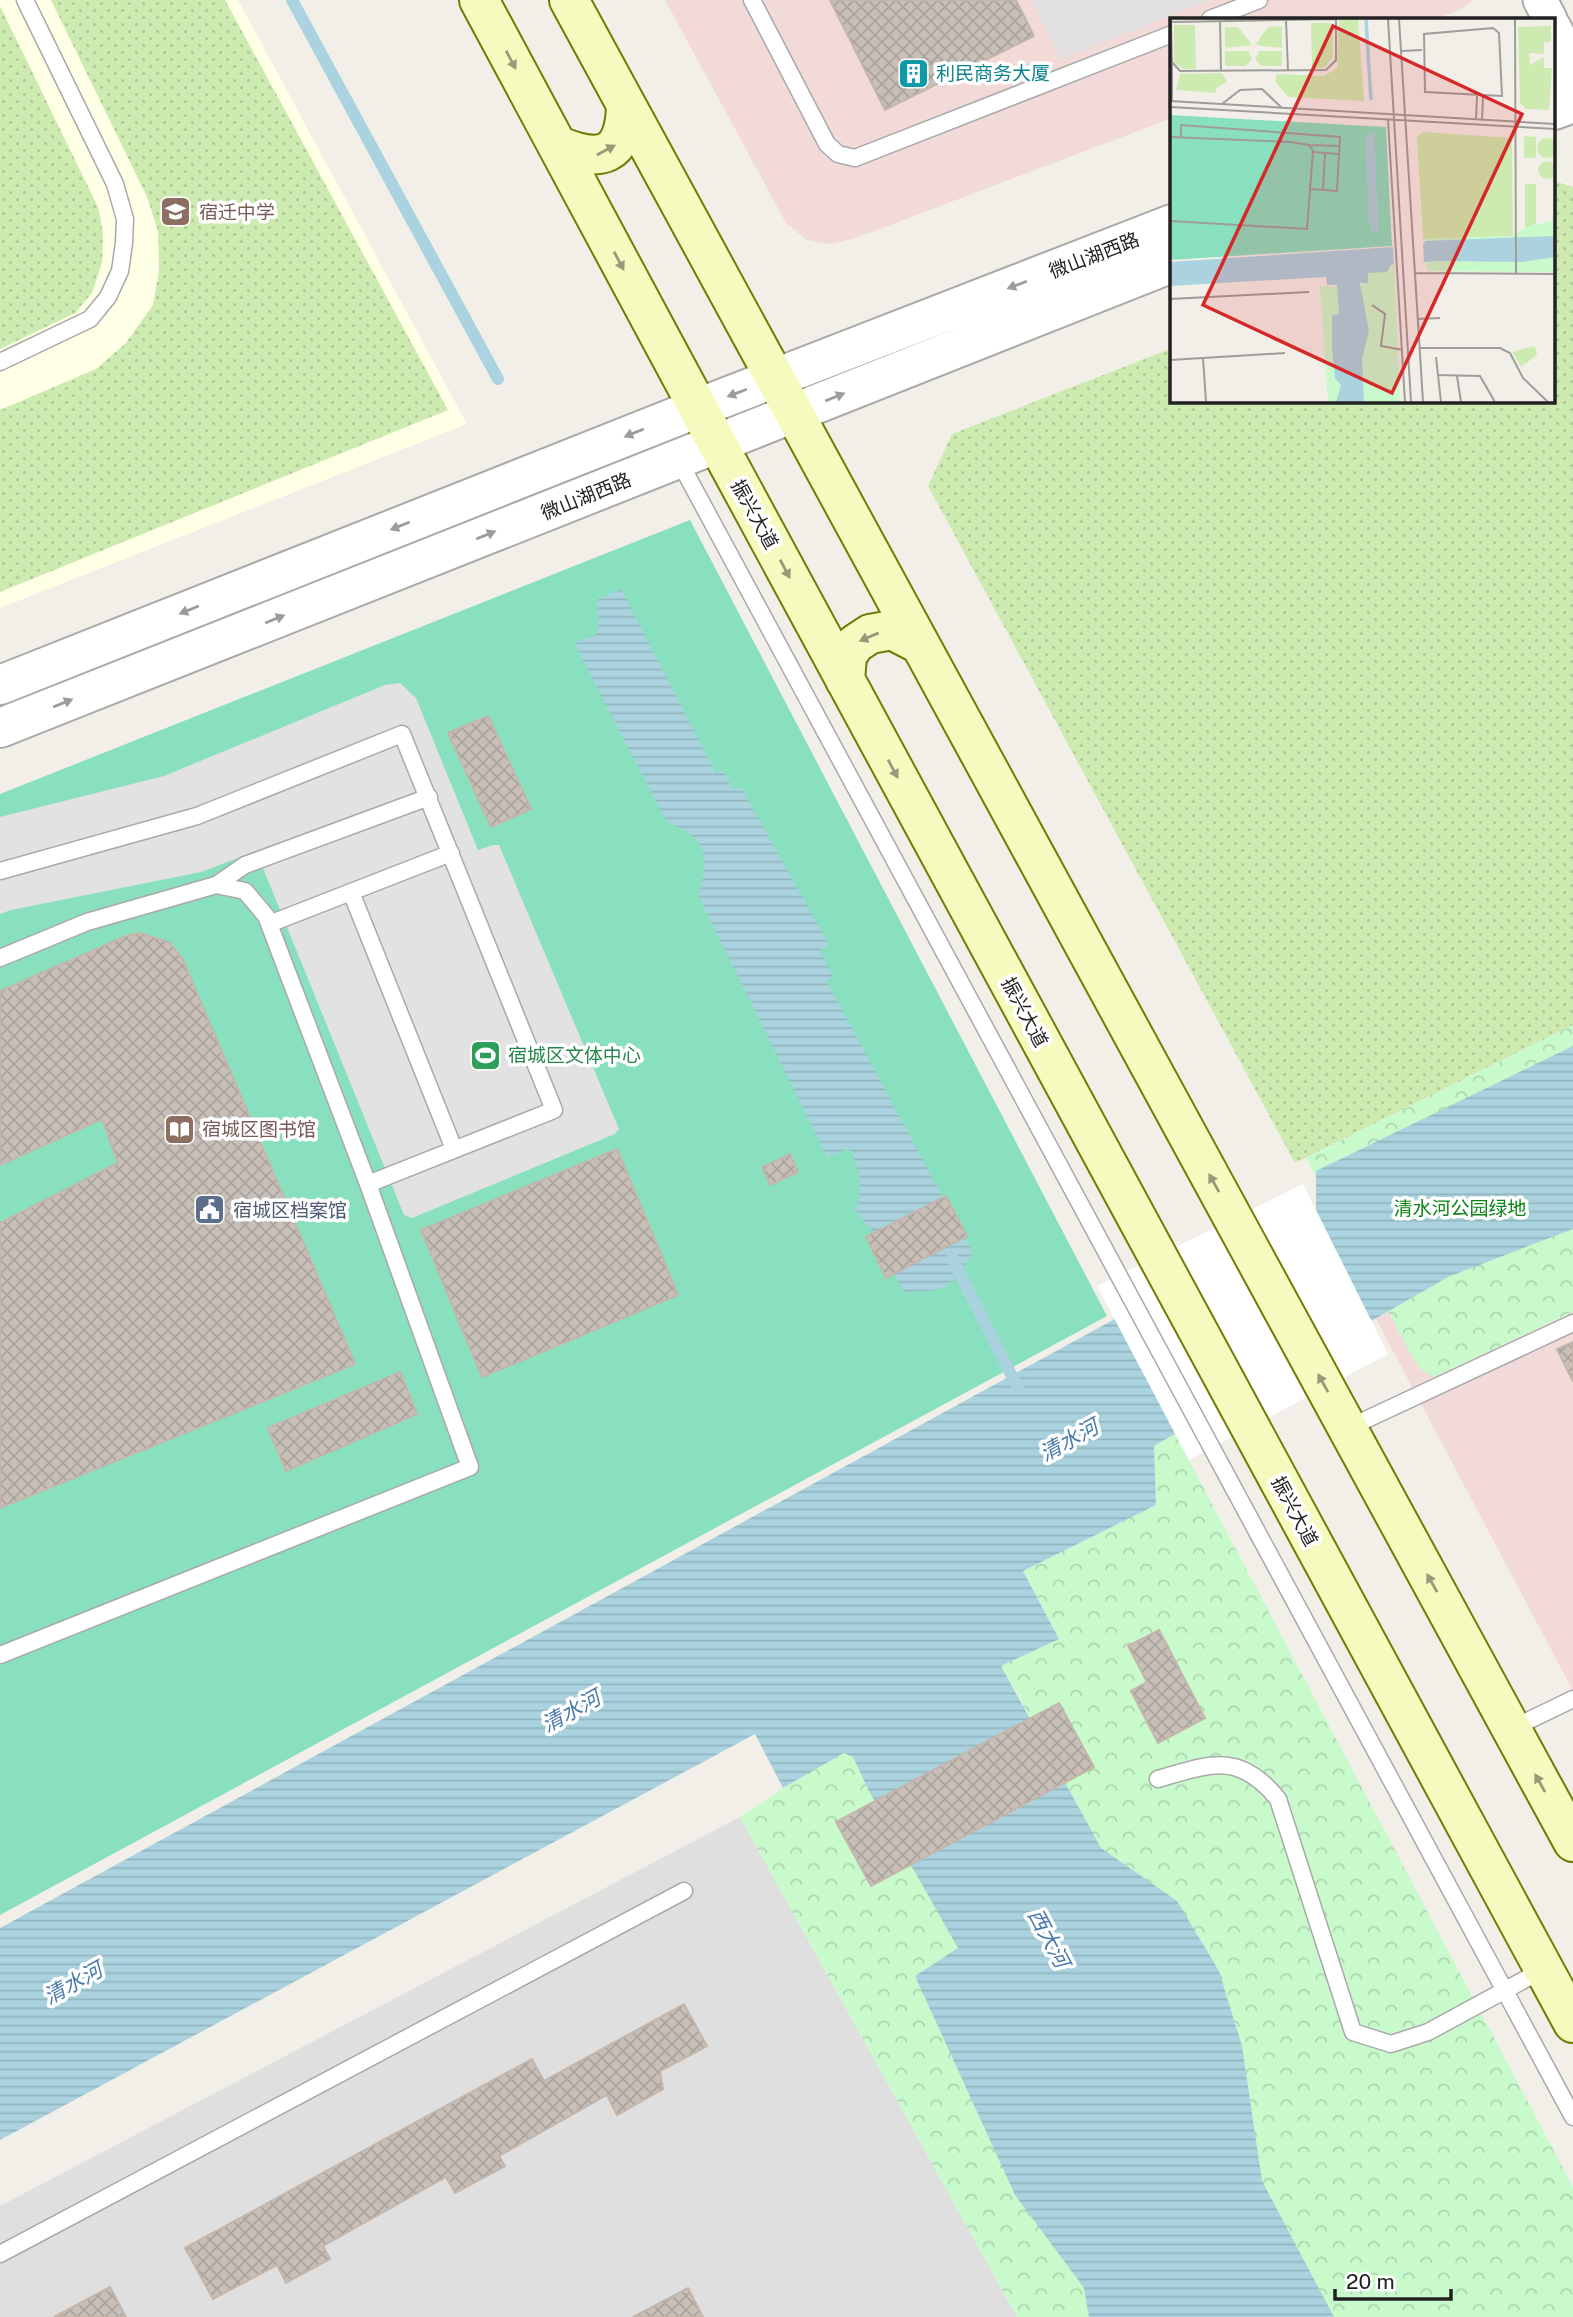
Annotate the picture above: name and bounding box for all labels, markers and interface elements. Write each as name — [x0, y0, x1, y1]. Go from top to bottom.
inset map — [1170, 18, 1556, 402]
one-way arrow — [506, 50, 517, 70]
building icon: 利民商务大厦 — [896, 56, 930, 90]
place label: 利民商务大厦 — [936, 62, 1050, 84]
one-way arrow — [597, 144, 617, 156]
school or university icon: 宿迁中学 — [159, 195, 193, 229]
place label: 宿迁中学 — [199, 201, 275, 223]
street label: 微山湖西路 — [1046, 228, 1142, 282]
one-way arrow — [613, 251, 625, 270]
one-way arrow — [1007, 279, 1028, 290]
one-way arrow — [726, 388, 747, 399]
one-way arrow — [824, 392, 845, 403]
one-way arrow — [624, 428, 645, 439]
street label: 微山湖西路 — [538, 468, 634, 524]
street label: 振兴大道 — [727, 475, 783, 553]
one-way arrow — [389, 521, 410, 532]
one-way arrow — [476, 530, 497, 541]
one-way arrow — [779, 559, 791, 578]
one-way arrow — [178, 604, 199, 615]
one-way arrow — [265, 614, 286, 625]
one-way arrow — [859, 631, 879, 643]
one-way arrow — [53, 698, 74, 709]
one-way arrow — [887, 759, 899, 779]
street label: 振兴大道 — [997, 973, 1053, 1051]
sports icon: 宿城区文体中心 — [468, 1038, 502, 1072]
place label: 宿城区文体中心 — [508, 1044, 641, 1066]
library icon: 宿城区图书馆 — [162, 1112, 196, 1146]
place label: 宿城区图书馆 — [202, 1118, 316, 1140]
one-way arrow — [1208, 1173, 1220, 1193]
public building icon: 宿城区档案馆 — [193, 1193, 227, 1227]
park label: 清水河公园绿地 — [1393, 1197, 1527, 1219]
place label: 宿城区档案馆 — [233, 1199, 347, 1221]
one-way arrow — [1317, 1373, 1329, 1393]
water label: 清水河 — [1035, 1412, 1106, 1466]
street label: 振兴大道 — [1267, 1472, 1323, 1550]
one-way arrow — [1426, 1572, 1438, 1592]
water label: 清水河 — [537, 1683, 608, 1737]
one-way arrow — [1534, 1773, 1546, 1792]
water label: 西大河 — [1023, 1904, 1077, 1975]
water label: 清水河 — [39, 1955, 110, 2009]
scale bar — [1335, 2258, 1450, 2302]
text: 20 m — [1346, 2269, 1395, 2294]

